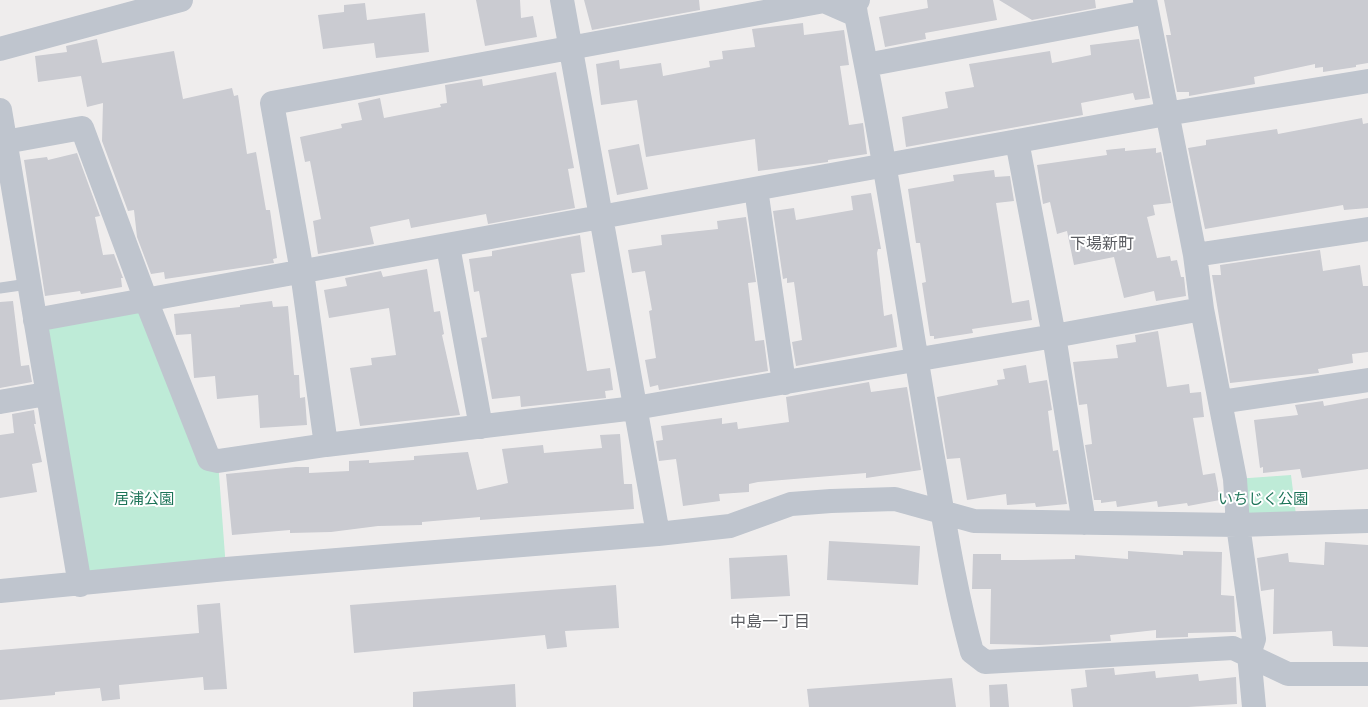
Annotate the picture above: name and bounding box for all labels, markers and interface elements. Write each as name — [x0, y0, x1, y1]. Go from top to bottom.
district label: 下場新町 — [1070, 235, 1134, 255]
park label: 居浦公園 — [114, 491, 174, 509]
park label: いちじく公園 — [1218, 491, 1308, 509]
district label: 中島一丁目 — [730, 613, 810, 633]

